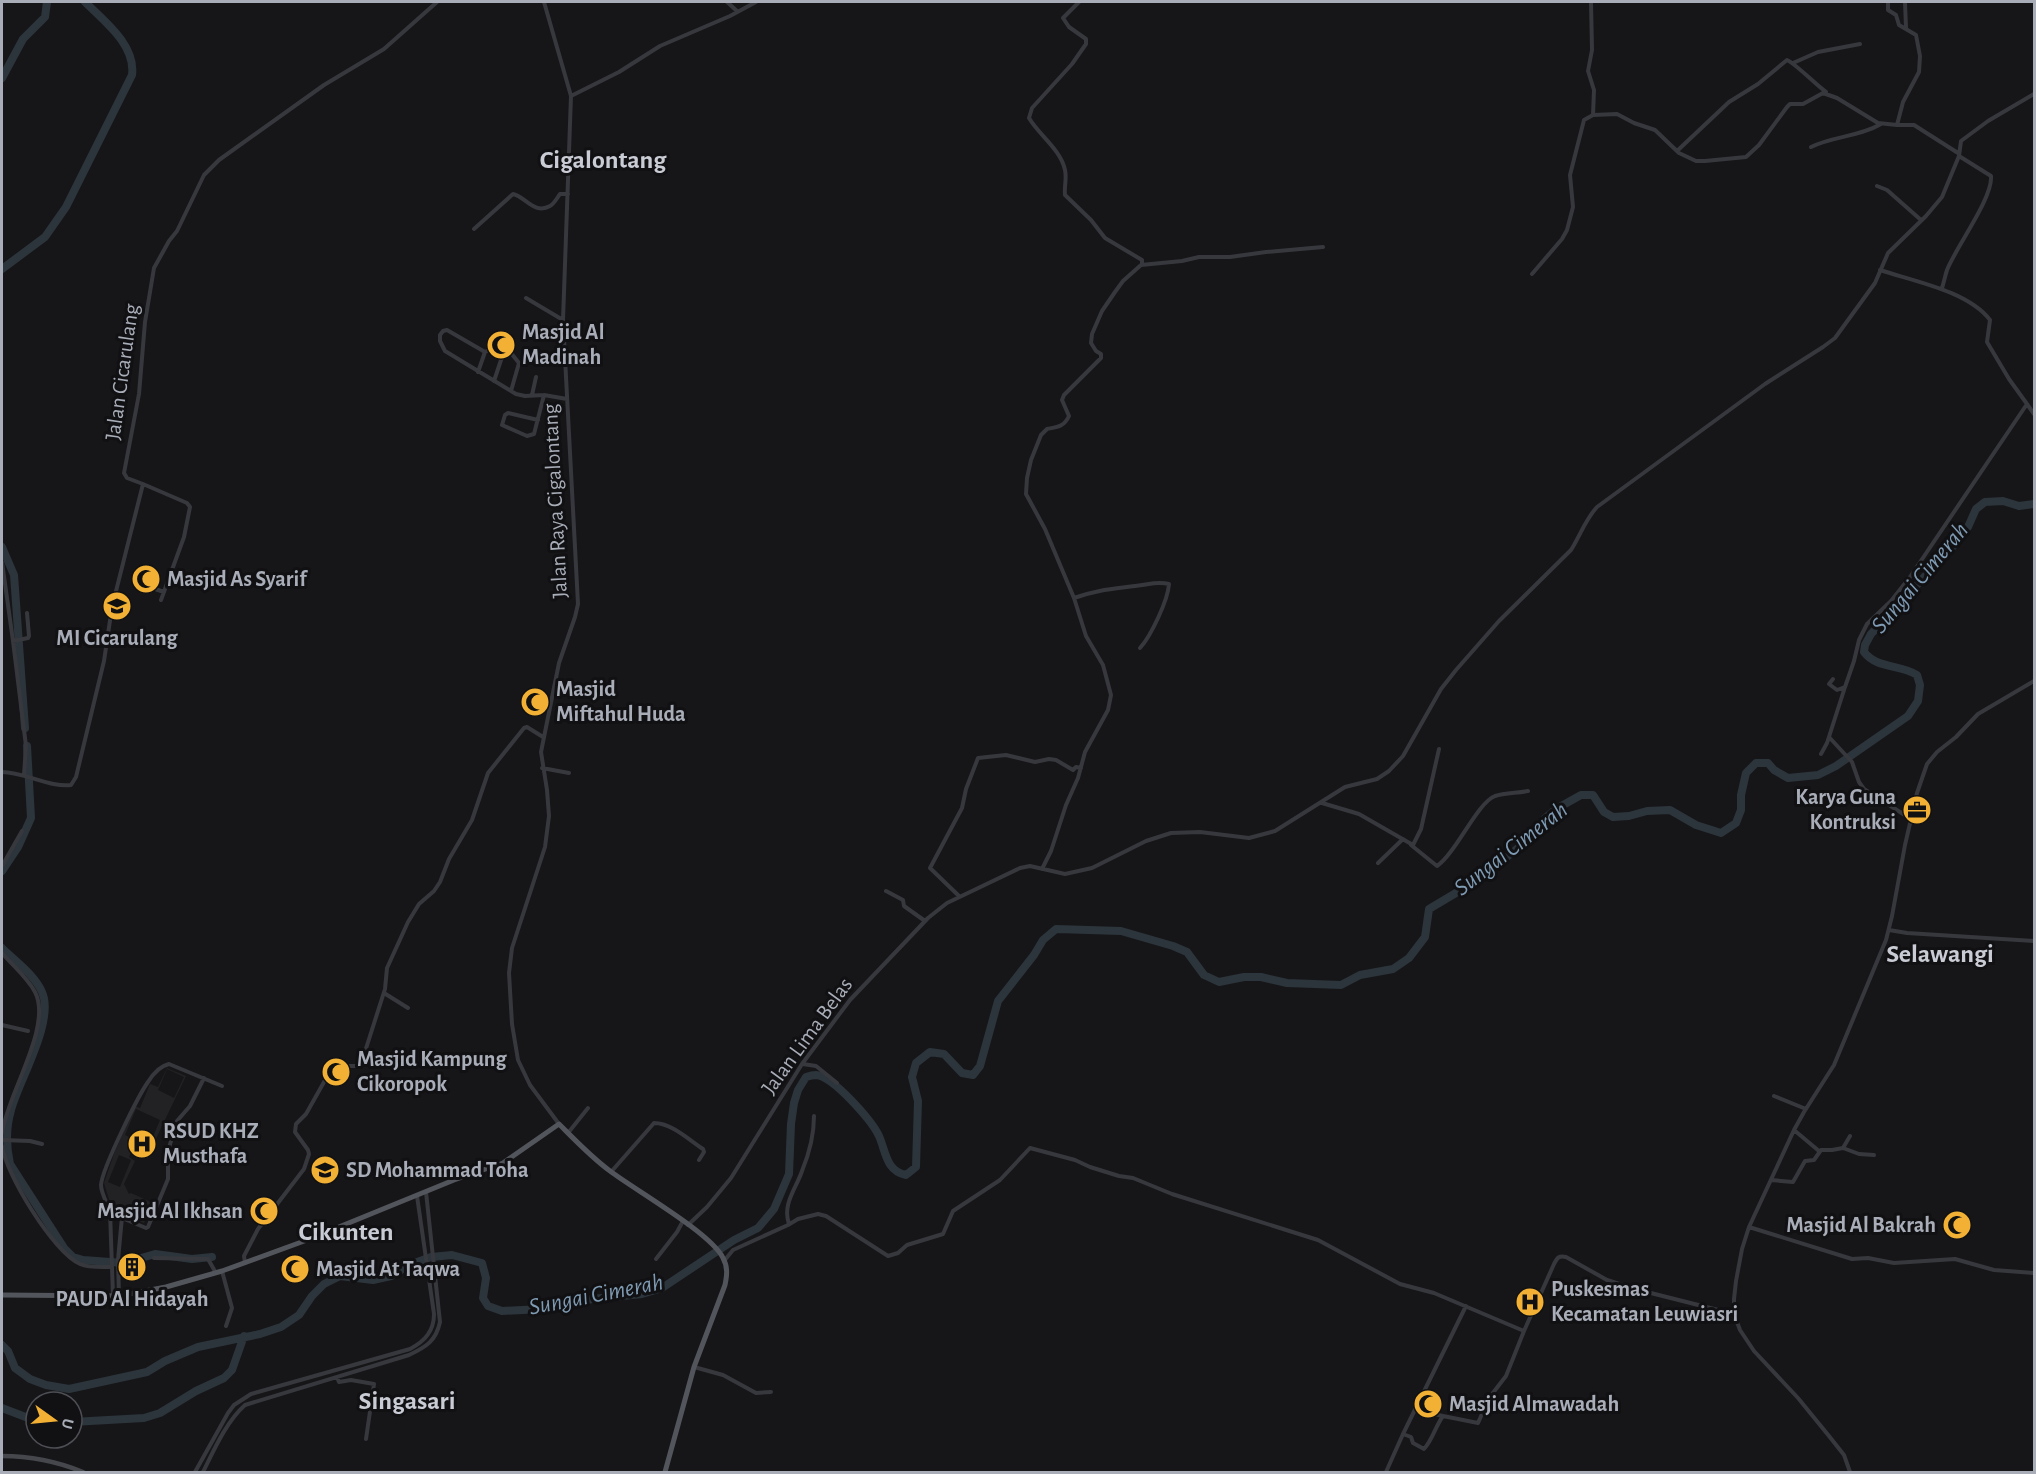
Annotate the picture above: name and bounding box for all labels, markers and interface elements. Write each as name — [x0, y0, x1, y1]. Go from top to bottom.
district label: Cigalontang — [540, 147, 667, 173]
street label: Jalan Cicarulang — [102, 302, 143, 442]
place label: Masjid Al Madinah — [522, 321, 604, 368]
mosque icon: Masjid Al Madinah — [485, 329, 517, 361]
street label: Jalan Raya Cigalontang — [539, 403, 571, 599]
water label: Sungai Cimerah — [1867, 518, 1973, 638]
mosque icon: Masjid As Syarif — [130, 563, 162, 595]
place label: Masjid As Syarif — [167, 568, 308, 591]
school or university icon: MI Cicarulang — [101, 590, 133, 622]
place label: MI Cicarulang — [56, 627, 179, 649]
place label: Masjid Miftahul Huda — [556, 678, 686, 725]
mosque icon: Masjid Miftahul Huda — [519, 686, 551, 718]
place label: Karya Guna Kontruksi — [1795, 786, 1896, 833]
office icon: Karya Guna Kontruksi — [1901, 794, 1933, 826]
water label: Sungai Cimerah — [1450, 798, 1572, 900]
district label: Selawangi — [1886, 941, 1994, 967]
street label: Jalan Lima Belas — [757, 974, 857, 1098]
place label: Masjid Kampung Cikoropok — [357, 1048, 507, 1095]
mosque icon: Masjid Kampung Cikoropok — [320, 1056, 352, 1088]
place label: RSUD KHZ Musthafa — [163, 1120, 259, 1167]
hospital icon: RSUD KHZ Musthafa — [126, 1128, 158, 1160]
school or university icon: SD Mohammad Toha — [309, 1154, 341, 1186]
place label: SD Mohammad Toha — [346, 1159, 529, 1181]
mosque icon: Masjid Al Ikhsan — [248, 1195, 280, 1227]
place label: Masjid Al Ikhsan — [97, 1200, 243, 1223]
mosque icon: Masjid Al Bakrah — [1941, 1209, 1973, 1241]
place label: Masjid Al Bakrah — [1786, 1214, 1936, 1237]
district label: Cikunten — [299, 1219, 393, 1245]
building icon: PAUD Al Hidayah — [116, 1251, 148, 1283]
mosque icon: Masjid At Taqwa — [279, 1253, 311, 1285]
place label: Masjid At Taqwa — [316, 1258, 461, 1281]
water label: Sungai Cimerah — [527, 1270, 665, 1320]
place label: Puskesmas Kecamatan Leuwiasri — [1551, 1278, 1738, 1325]
hospital icon: Puskesmas Kecamatan Leuwiasri — [1514, 1286, 1546, 1318]
place label: PAUD Al Hidayah — [56, 1288, 208, 1311]
district label: Singasari — [359, 1388, 455, 1414]
mosque icon: Masjid Almawadah — [1412, 1388, 1444, 1420]
north arrow — [24, 1390, 84, 1450]
place label: Masjid Almawadah — [1449, 1393, 1619, 1416]
text: U — [58, 1417, 77, 1431]

